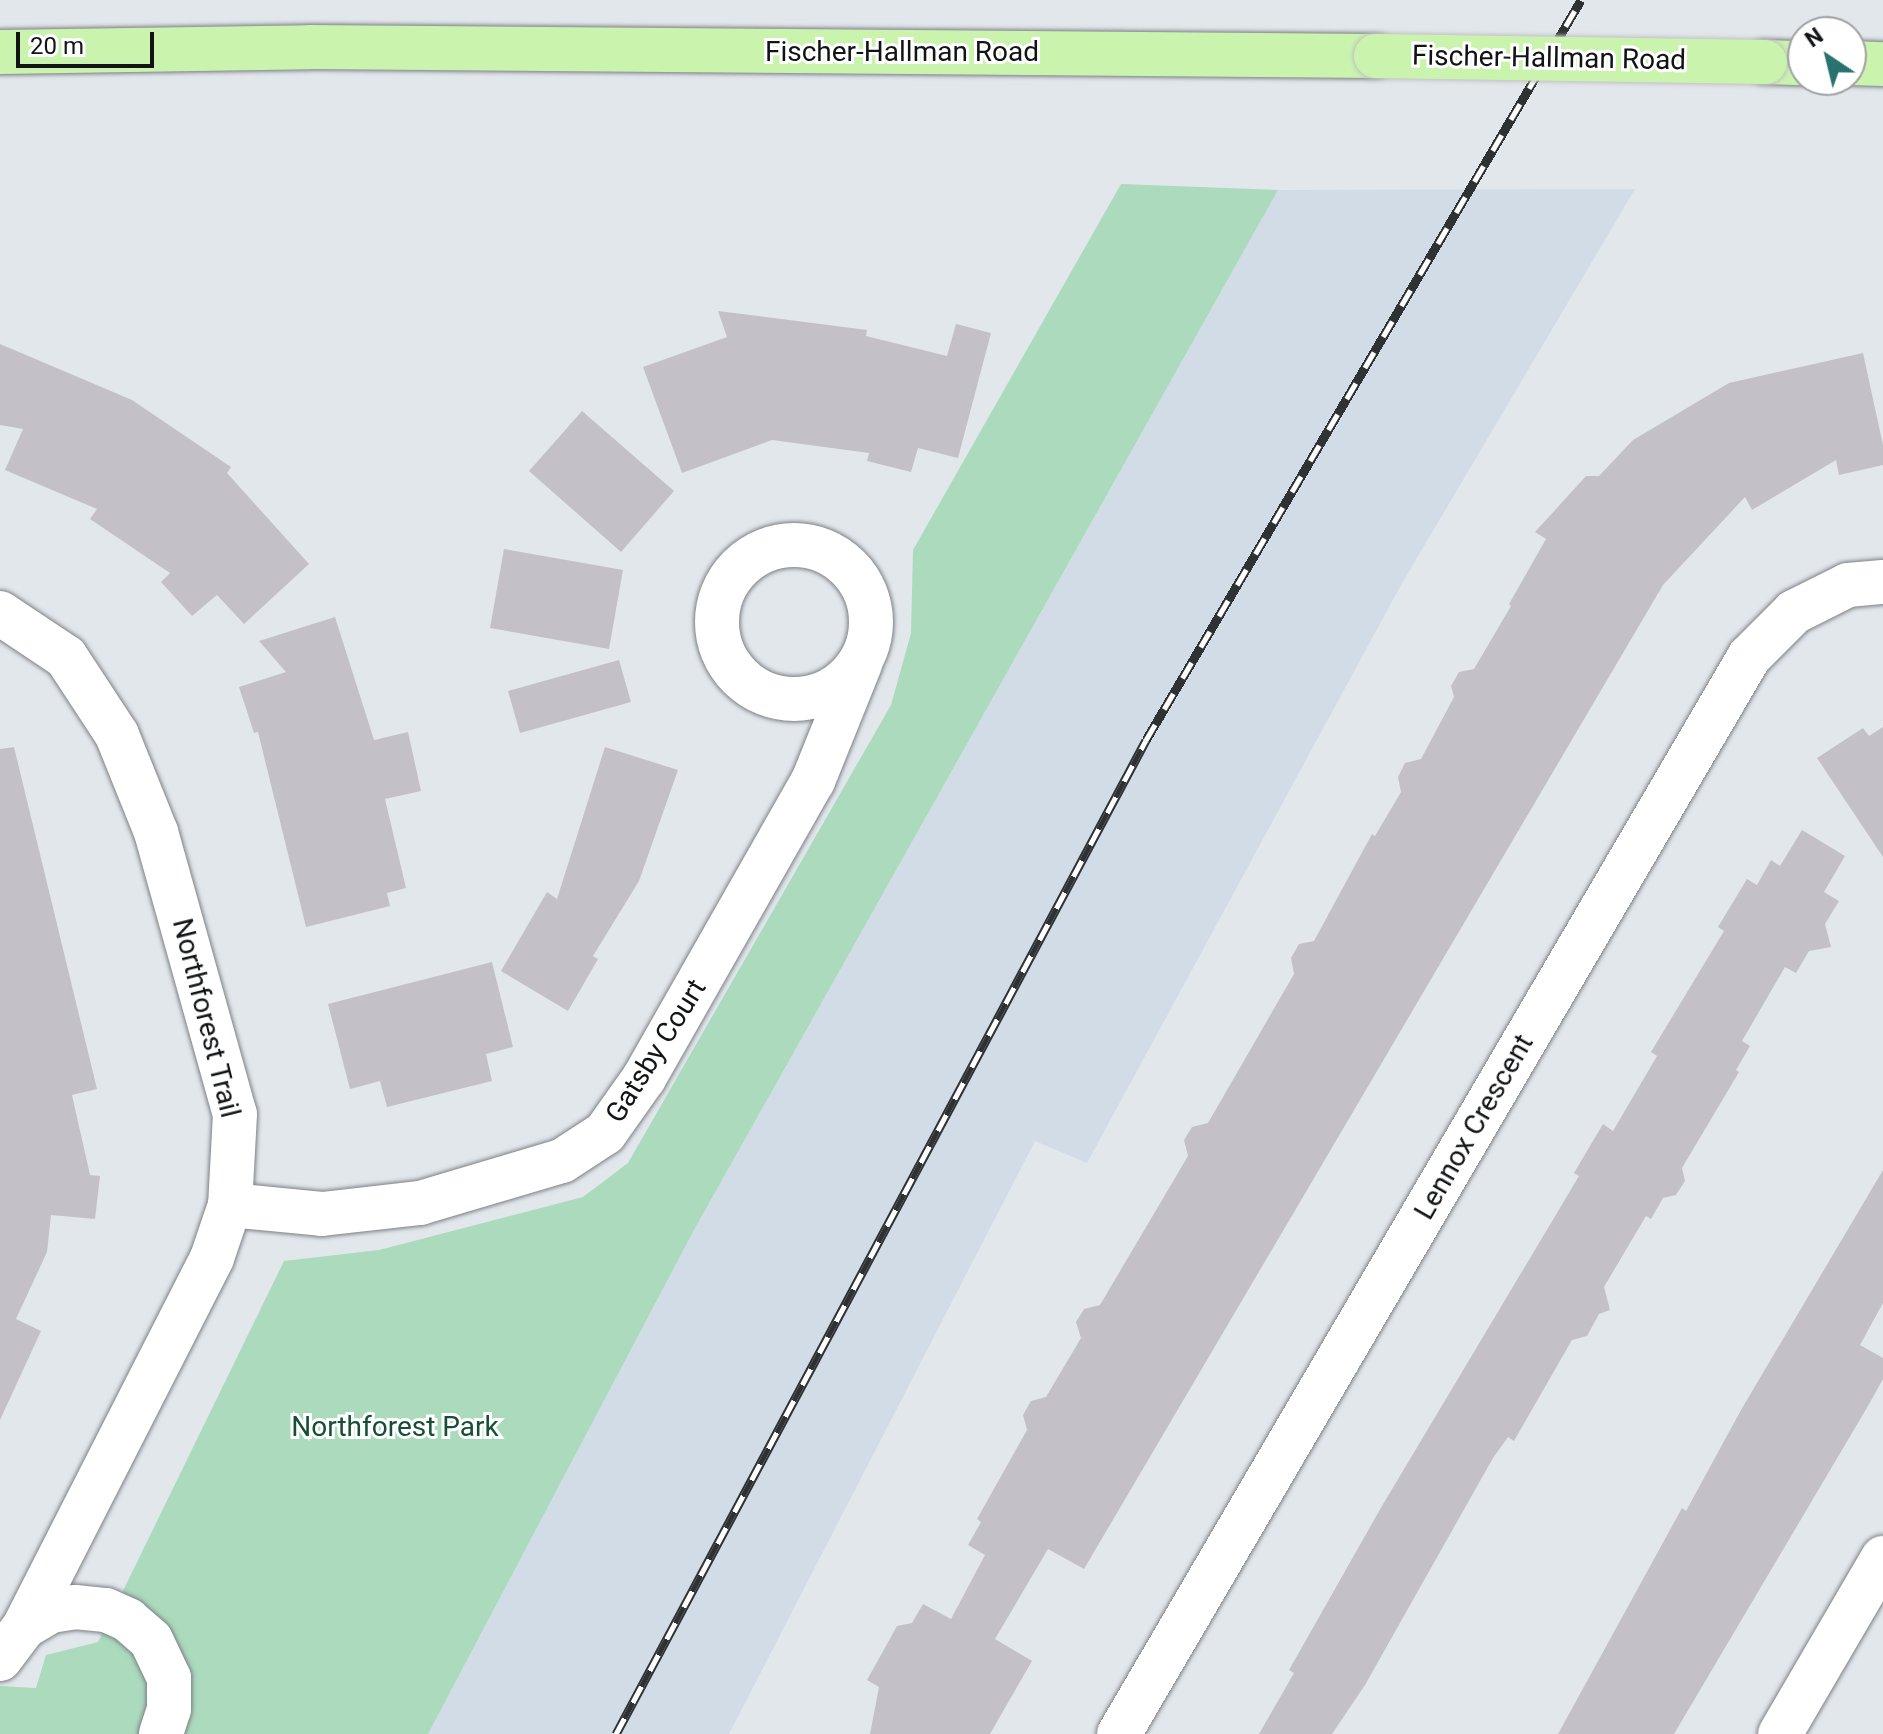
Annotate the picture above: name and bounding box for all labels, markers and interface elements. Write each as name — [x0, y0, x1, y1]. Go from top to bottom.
scale bar — [20, 16, 158, 66]
north arrow — [1787, 16, 1867, 96]
text: N — [1801, 23, 1828, 52]
text: 20 m — [30, 32, 84, 60]
street label: Fischer-Hallman Road — [765, 35, 1039, 69]
street label: Fischer-Hallman Road — [1412, 39, 1686, 77]
street label: Northforest Trail — [165, 915, 247, 1121]
street label: Gatsby Court — [599, 973, 713, 1129]
street label: Lennox Crescent — [1407, 1028, 1541, 1226]
park label: Northforest Park — [291, 1410, 499, 1444]

